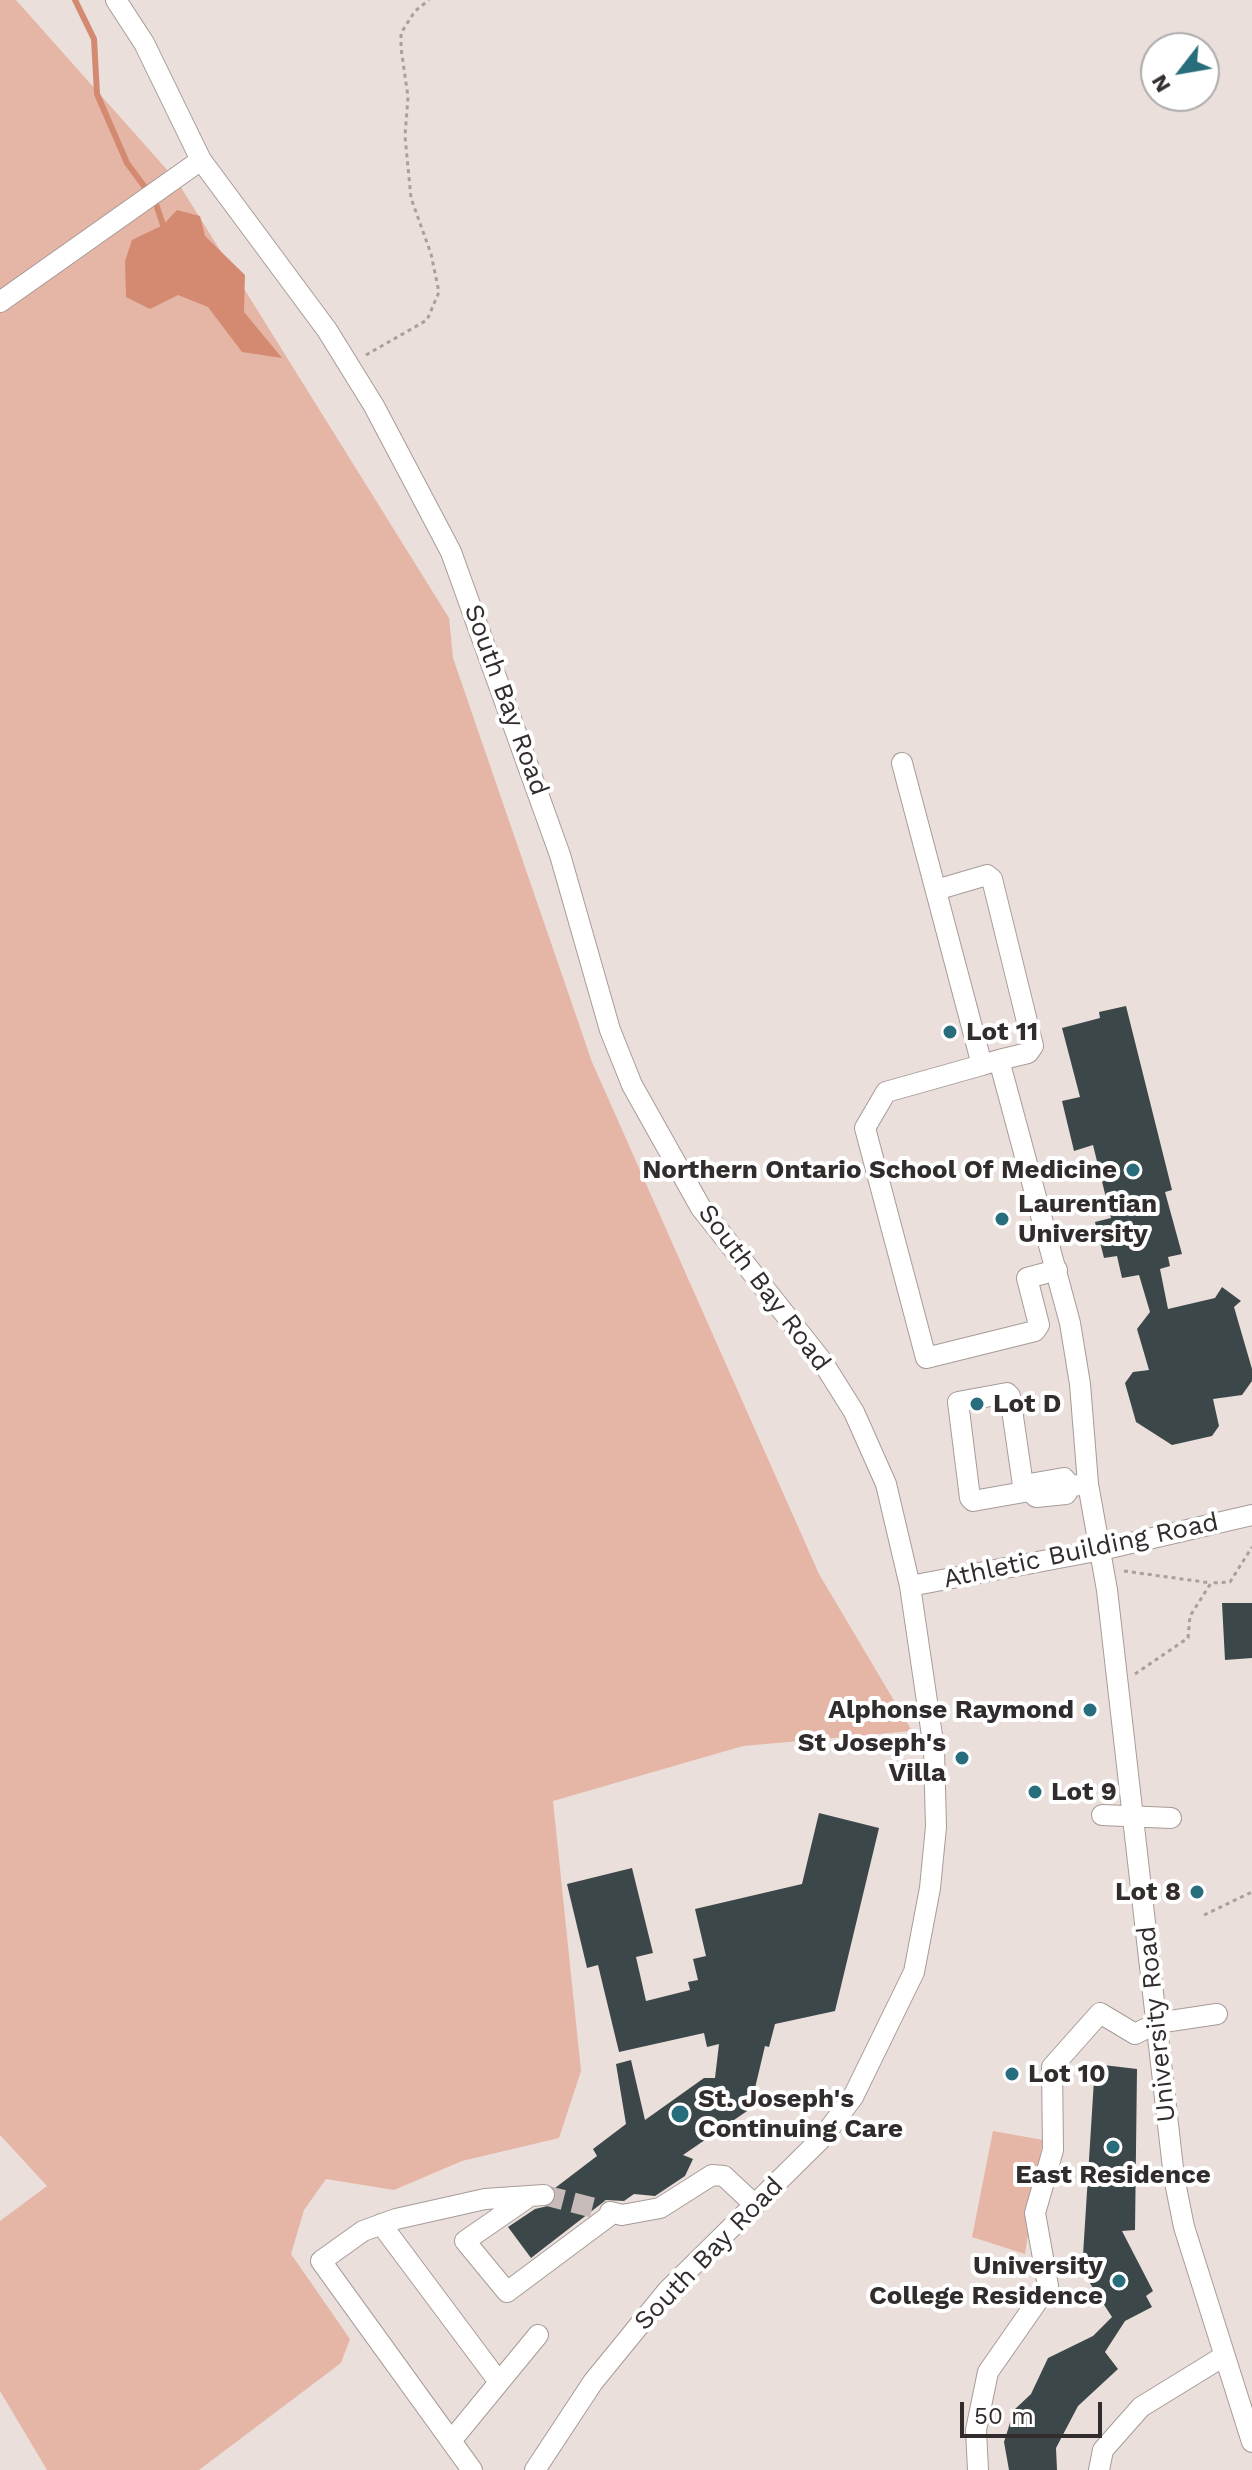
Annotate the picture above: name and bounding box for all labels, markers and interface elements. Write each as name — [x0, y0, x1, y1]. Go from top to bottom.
north arrow — [1140, 32, 1220, 112]
text: N — [1146, 70, 1176, 97]
street label: South Bay Road — [457, 600, 555, 800]
place label: Lot 11 — [966, 1016, 1038, 1048]
marker: Lot 11 — [941, 1023, 959, 1041]
place label: Northern Ontario School Of Medicine — [642, 1154, 1117, 1186]
marker: Northern Ontario School Of Medicine — [1124, 1161, 1142, 1179]
place label: Laurentian University — [1018, 1188, 1157, 1250]
street label: South Bay Road — [691, 1198, 837, 1378]
marker: Laurentian University — [993, 1210, 1011, 1228]
place label: Lot D — [993, 1388, 1061, 1420]
marker: Lot D — [968, 1395, 986, 1413]
street label: Athletic Building Road — [941, 1507, 1221, 1595]
place label: Alphonse Raymond — [828, 1694, 1074, 1726]
marker: Alphonse Raymond — [1081, 1701, 1099, 1719]
place label: St Joseph's Villa — [798, 1727, 946, 1788]
marker: St Joseph's Villa — [953, 1749, 971, 1767]
place label: Lot 9 — [1051, 1776, 1117, 1808]
marker: Lot 9 — [1026, 1783, 1044, 1801]
place label: Lot 8 — [1115, 1876, 1181, 1908]
marker: Lot 8 — [1188, 1883, 1206, 1901]
street label: University Road — [1131, 1924, 1183, 2124]
place label: Lot 10 — [1028, 2058, 1106, 2090]
marker: Lot 10 — [1003, 2065, 1021, 2083]
place label: St. Joseph's Continuing Care — [698, 2083, 903, 2144]
marker: St. Joseph's Continuing Care — [669, 2103, 691, 2125]
marker: East Residence — [1104, 2138, 1122, 2156]
place label: East Residence — [1015, 2159, 1211, 2191]
street label: South Bay Road — [628, 2171, 790, 2337]
place label: University College Residence — [869, 2250, 1103, 2312]
marker: University College Residence — [1110, 2272, 1128, 2290]
scale bar — [964, 2386, 1106, 2436]
text: 50 m — [974, 2402, 1034, 2430]

